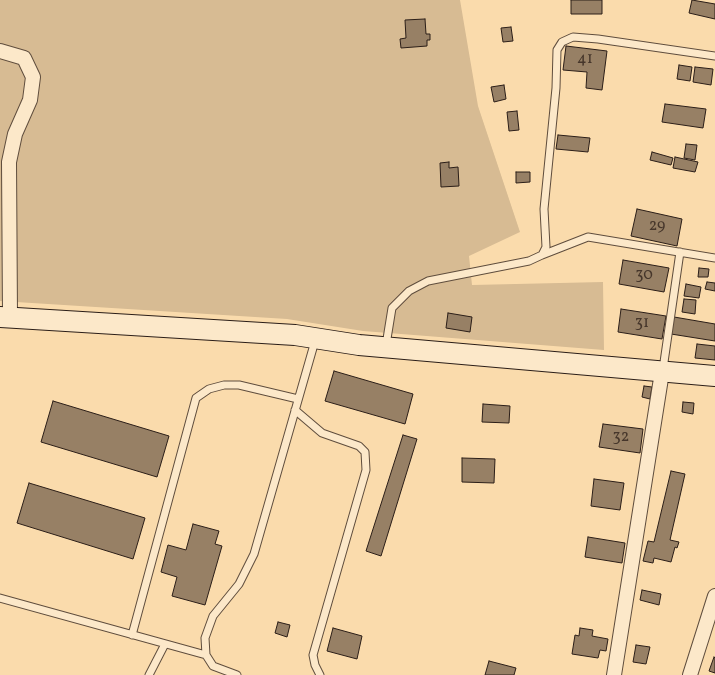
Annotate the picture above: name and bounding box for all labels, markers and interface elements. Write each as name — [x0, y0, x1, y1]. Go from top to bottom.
house number: 41 — [577, 50, 593, 70]
house number: 29 — [649, 217, 665, 237]
house number: 30 — [635, 266, 653, 286]
house number: 31 — [635, 314, 649, 334]
house number: 32 — [613, 428, 629, 448]

